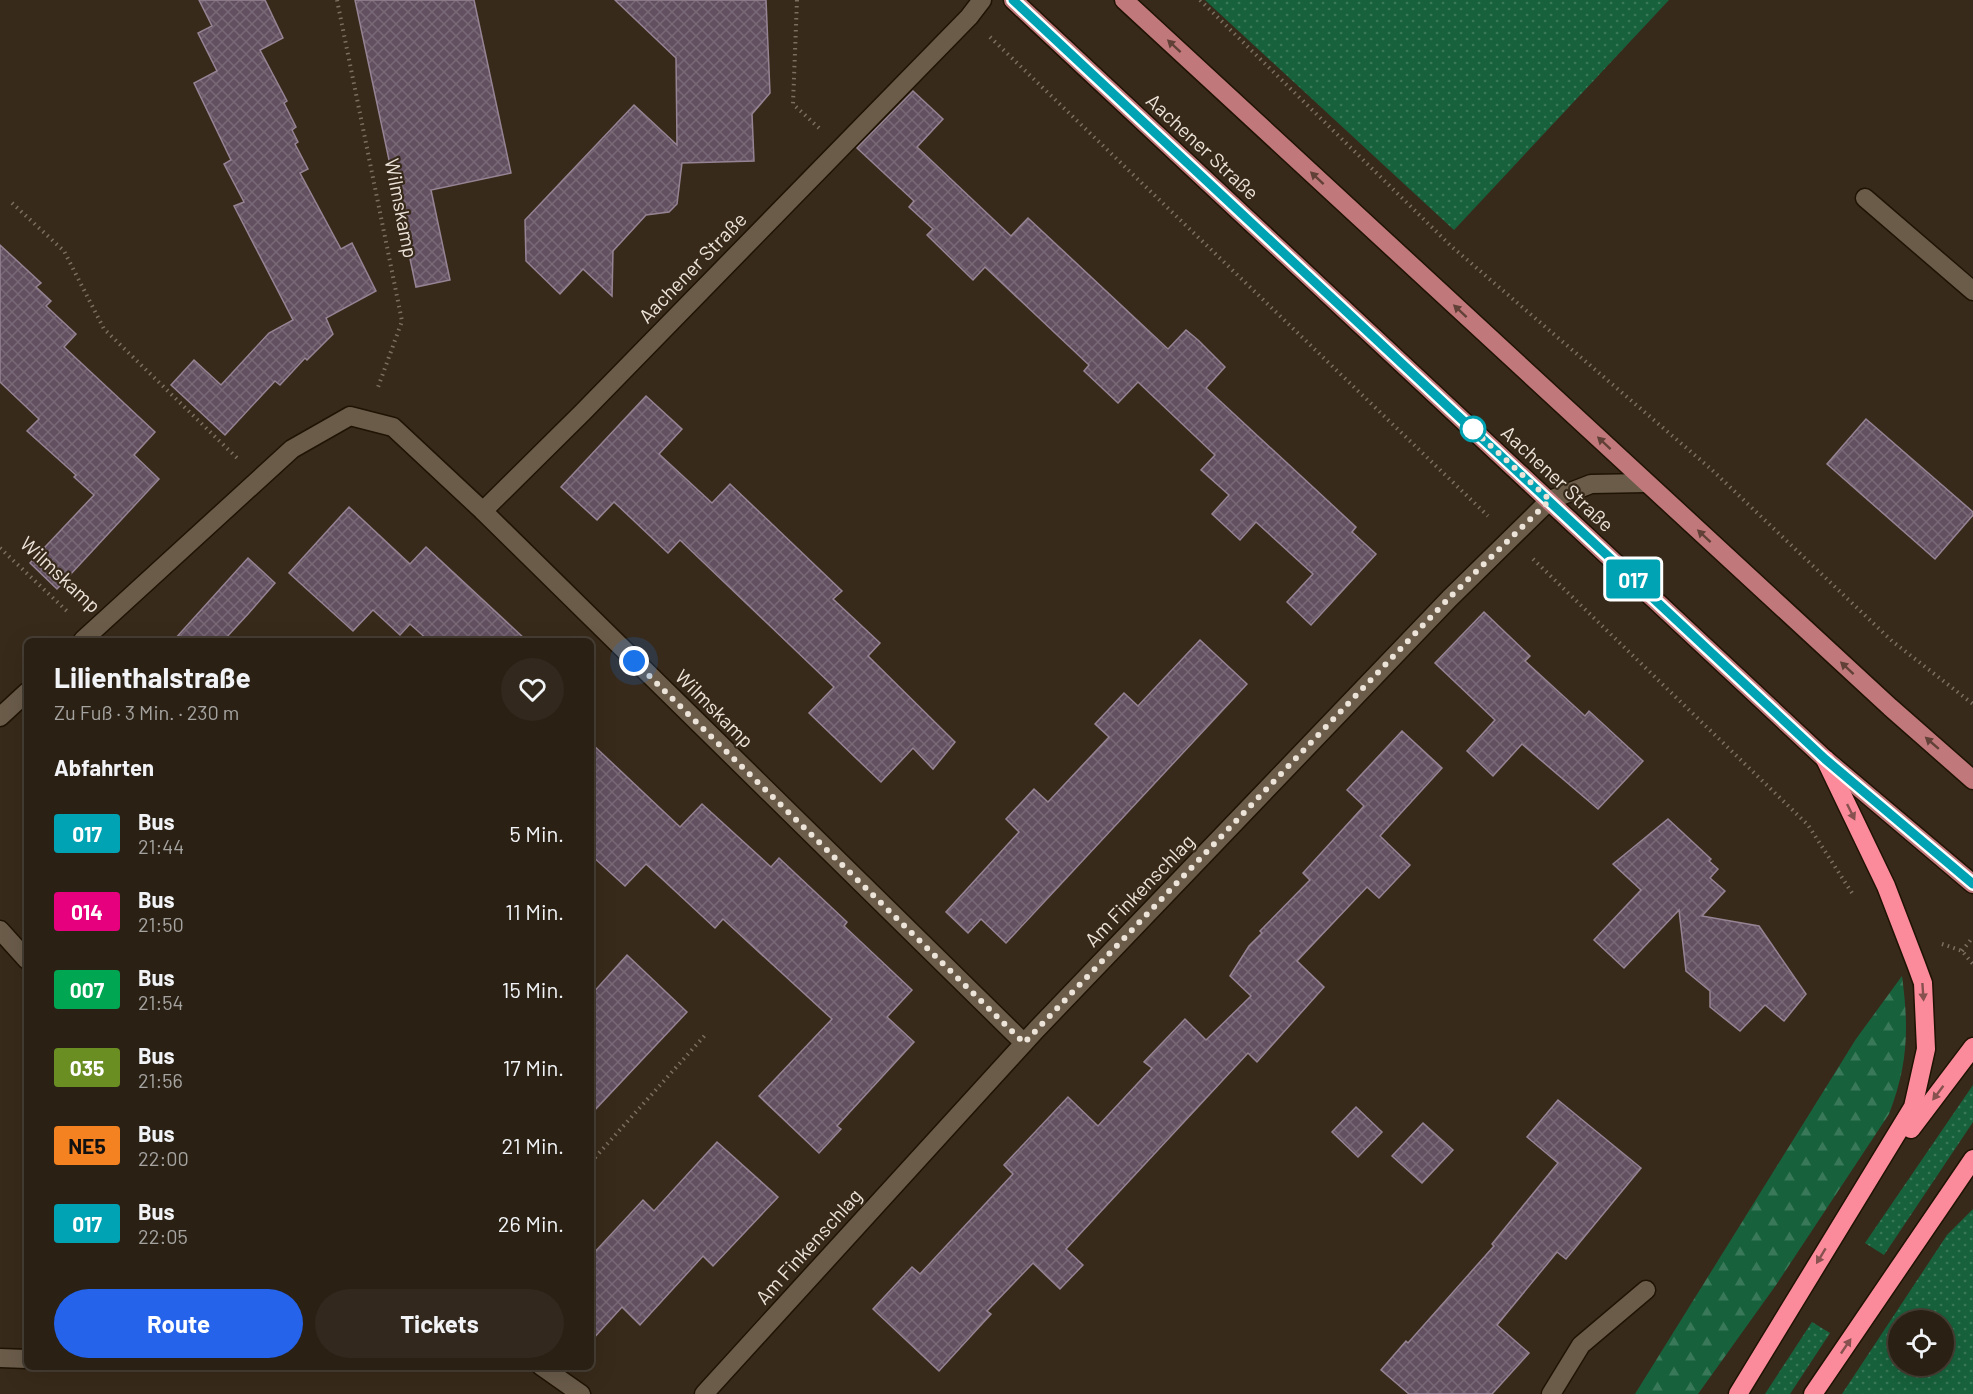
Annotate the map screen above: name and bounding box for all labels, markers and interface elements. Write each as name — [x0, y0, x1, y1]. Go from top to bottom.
one-way arrow — [1167, 40, 1182, 53]
street label: Aachener Straße — [1142, 88, 1264, 204]
street label: Wilmskamp — [381, 156, 423, 260]
one-way arrow — [1311, 172, 1325, 186]
street label: Aachener Straße — [633, 207, 751, 327]
one-way arrow — [1453, 304, 1468, 318]
unlabelled marker — [1460, 416, 1486, 442]
street label: Aachener Straße — [1497, 420, 1619, 536]
one-way arrow — [1596, 436, 1611, 450]
one-way arrow — [1696, 529, 1711, 543]
street label: Wilmskamp — [16, 531, 106, 617]
line badge: 017 — [1598, 560, 1668, 598]
text: 017 — [1618, 567, 1648, 592]
your location — [619, 646, 649, 676]
button: heart — [501, 658, 564, 721]
text: Lilienthalstraße — [54, 660, 251, 694]
one-way arrow — [1840, 662, 1855, 675]
street label: Wilmskamp — [671, 664, 759, 752]
text: Zu Fuß · 3 Min. · 230 m — [54, 700, 239, 724]
one-way arrow — [1925, 737, 1940, 750]
text: Abfahrten — [54, 754, 154, 780]
one-way arrow — [1846, 803, 1855, 820]
text: Bus — [138, 808, 175, 834]
text: 5 Min. — [509, 820, 564, 846]
text: 017 — [72, 821, 102, 846]
street label: Am Finkenschlag — [1079, 829, 1199, 951]
text: 21:44 — [138, 834, 184, 858]
text: Bus — [138, 886, 175, 912]
text: 11 Min. — [505, 898, 564, 924]
text: 014 — [71, 899, 103, 924]
text: 21:50 — [138, 912, 184, 936]
text: Bus — [138, 964, 175, 990]
text: 15 Min. — [502, 976, 564, 1002]
text: 007 — [70, 977, 104, 1002]
one-way arrow — [1918, 983, 1928, 1002]
text: 21:54 — [138, 990, 184, 1014]
text: Bus — [138, 1042, 175, 1068]
text: 17 Min. — [503, 1054, 564, 1080]
text: 035 — [70, 1055, 104, 1080]
text: 21:56 — [138, 1068, 183, 1092]
one-way arrow — [1932, 1086, 1944, 1101]
text: Bus — [138, 1120, 175, 1146]
text: 21 Min. — [502, 1132, 564, 1158]
text: NE5 — [68, 1133, 106, 1158]
text: 22:00 — [138, 1146, 189, 1170]
street label: Am Finkenschlag — [750, 1183, 866, 1309]
text: Bus — [138, 1198, 175, 1224]
text: 26 Min. — [498, 1210, 564, 1236]
text: 017 — [72, 1211, 102, 1236]
text: 22:05 — [138, 1224, 188, 1248]
one-way arrow — [1816, 1248, 1827, 1265]
button: Route — [54, 1289, 303, 1358]
button: Tickets — [315, 1289, 564, 1358]
map controls — [1888, 1310, 1954, 1376]
button: locate — [1888, 1310, 1954, 1376]
one-way arrow — [1840, 1338, 1852, 1354]

